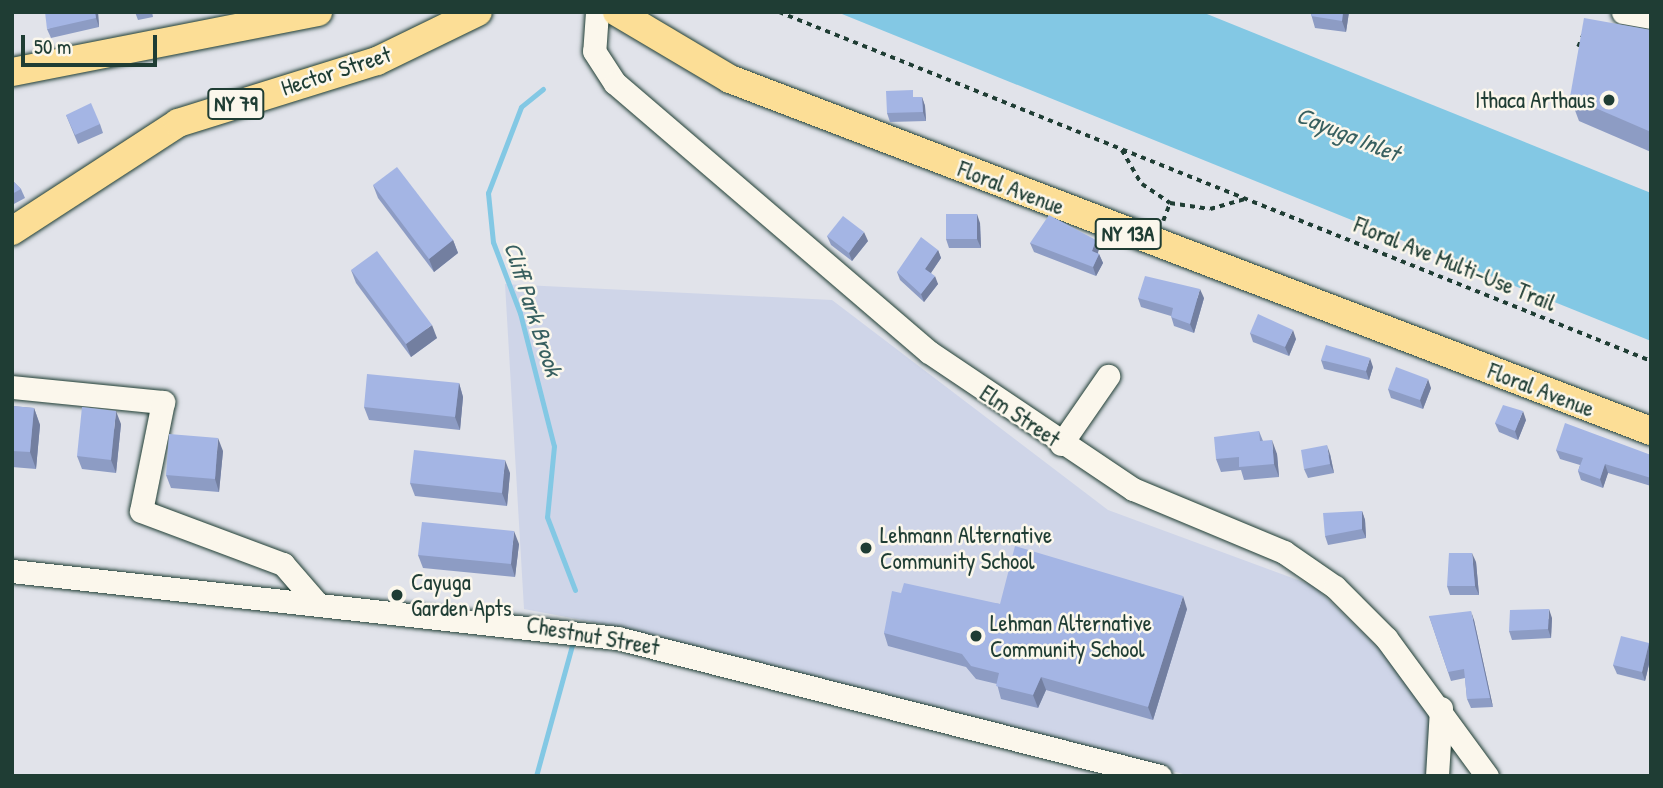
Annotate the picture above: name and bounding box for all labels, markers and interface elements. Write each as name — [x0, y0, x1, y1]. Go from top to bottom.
scale bar — [24, 21, 161, 65]
text: 50 m — [34, 32, 71, 61]
street label: Hector Street — [278, 40, 394, 102]
road number: NY 79 — [206, 86, 266, 122]
place label: Ithaca Arthaus — [1475, 86, 1595, 114]
marker: Ithaca Arthaus — [1601, 92, 1617, 108]
water label: Cayuga Inlet — [1292, 100, 1404, 168]
street label: Floral Avenue — [954, 155, 1068, 221]
street label: Floral Ave Multi-Use Trail — [1350, 211, 1560, 317]
road number: NY 13A — [1093, 216, 1163, 252]
water label: Cliff Park Brook — [498, 238, 568, 380]
street label: Floral Avenue — [1484, 357, 1598, 423]
street label: Elm Street — [975, 379, 1065, 453]
place label: Lehmann Alternative Community School — [880, 521, 1052, 575]
marker: Lehmann Alternative Community School — [858, 540, 874, 556]
place label: Cayuga Garden Apts — [411, 568, 512, 622]
marker: Cayuga Garden Apts — [389, 587, 405, 603]
place label: Lehman Alternative Community School — [990, 609, 1152, 663]
street label: Chestnut Street — [524, 611, 662, 661]
marker: Lehman Alternative Community School — [968, 628, 984, 644]

